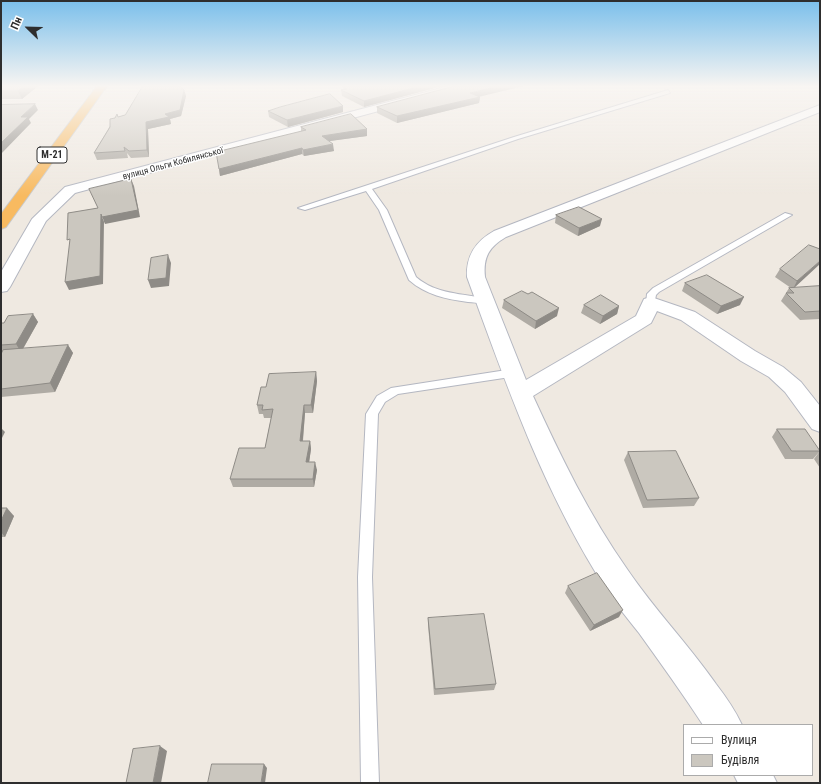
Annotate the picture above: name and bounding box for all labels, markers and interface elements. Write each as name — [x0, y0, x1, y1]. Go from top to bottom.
north arrow — [8, 8, 48, 48]
text: Пн — [8, 15, 25, 31]
street label: вулиця Ольги Кобилянської — [121, 145, 225, 183]
road number: М-21 — [37, 147, 67, 163]
legend — [683, 724, 813, 776]
text: Вулиця — [721, 733, 757, 747]
text: Будівля — [721, 753, 759, 767]

